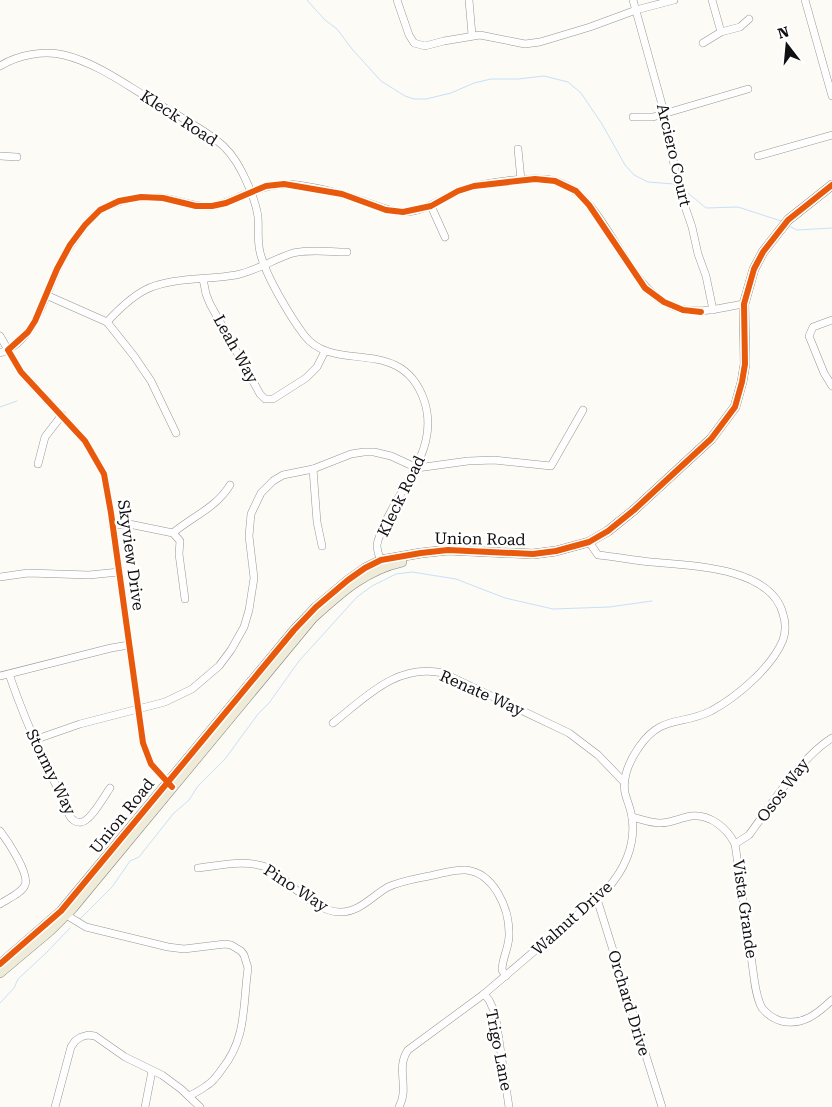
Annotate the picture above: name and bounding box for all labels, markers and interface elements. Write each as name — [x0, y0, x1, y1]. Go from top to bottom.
north arrow — [762, 20, 812, 70]
text: N — [776, 23, 791, 42]
street label: Kleck Road — [137, 86, 221, 150]
street label: Arciero Court — [653, 102, 695, 208]
street label: Leah Way — [209, 312, 263, 387]
street label: Kleck Road — [373, 452, 429, 540]
street label: Skyview Drive — [114, 498, 148, 612]
street label: Union Road — [434, 529, 526, 549]
street label: Renate Way — [437, 666, 528, 720]
street label: Stormy Way — [22, 726, 80, 819]
street label: Osos Way — [753, 754, 813, 826]
street label: Union Road — [86, 774, 158, 858]
street label: Vista Grande — [729, 858, 761, 960]
street label: Pino Way — [260, 860, 332, 916]
street label: Walnut Drive — [528, 877, 616, 959]
street label: Orchard Drive — [604, 948, 654, 1058]
street label: Trigo Lane — [482, 1008, 516, 1093]

